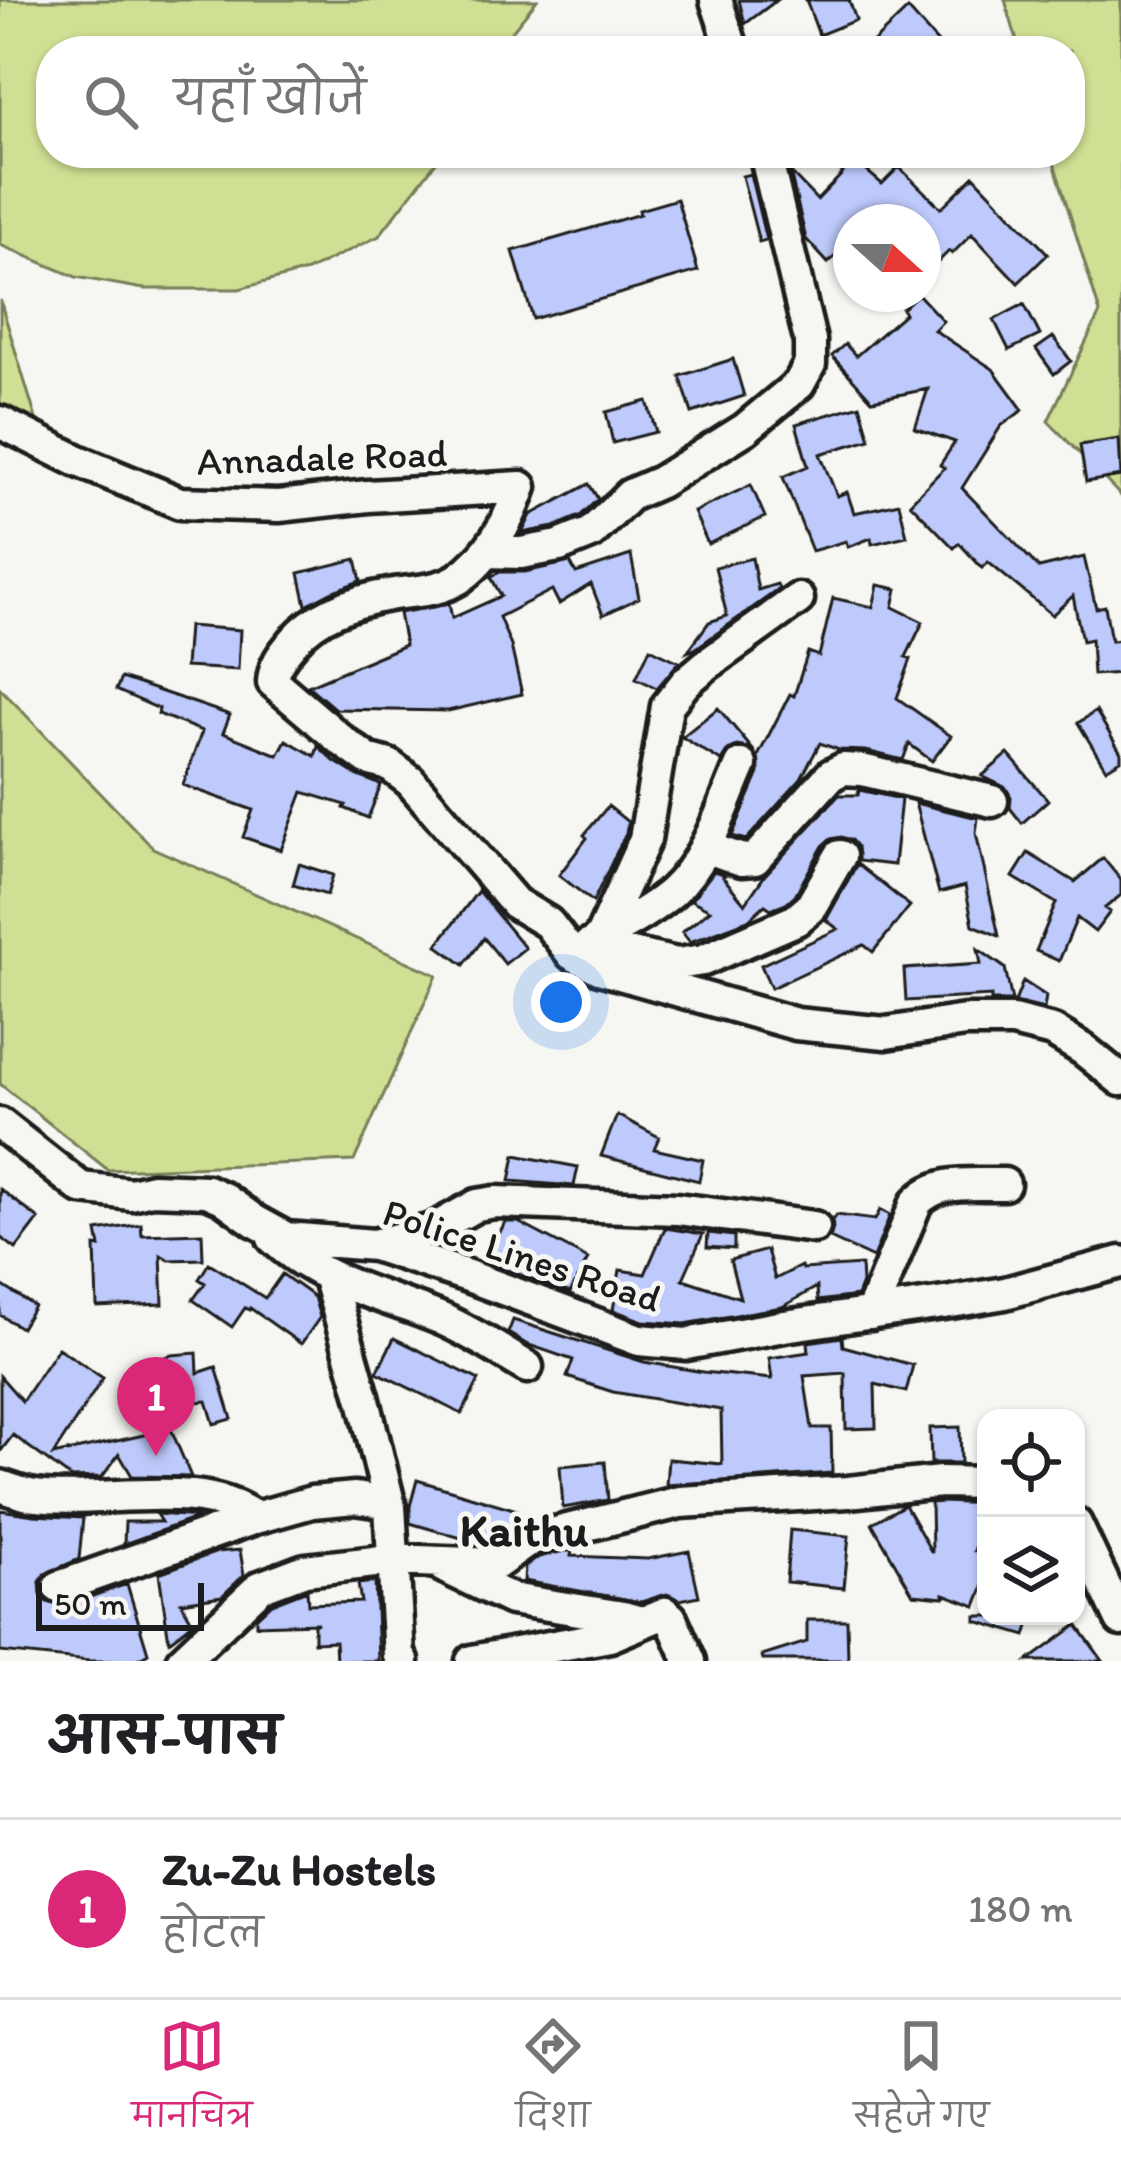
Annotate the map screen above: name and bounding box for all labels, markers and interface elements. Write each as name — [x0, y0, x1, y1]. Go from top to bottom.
search box — [36, 36, 1085, 168]
icon: search — [78, 69, 144, 135]
text: यहाँ खोजें — [174, 71, 366, 125]
north arrow — [833, 204, 941, 312]
street label: Annadale Road — [196, 429, 448, 485]
your location — [531, 972, 591, 1032]
street label: Police Lines Road — [377, 1188, 667, 1322]
pin: 1 — [117, 1357, 195, 1456]
map controls — [977, 1409, 1085, 1625]
button: locate — [977, 1409, 1085, 1517]
district label: Kaithu — [460, 1503, 588, 1557]
button: layers — [977, 1517, 1085, 1625]
scale bar — [36, 1577, 204, 1630]
text: 50 m — [54, 1584, 127, 1623]
text: आस-पास — [48, 1705, 281, 1766]
text: Zu-Zu Hostels — [162, 1842, 436, 1896]
text: 1 — [78, 1885, 96, 1932]
text: 180 m — [968, 1885, 1073, 1932]
text: होटल — [162, 1909, 264, 1956]
tab: मानचित्र — [132, 2013, 253, 2152]
tab: दिशा — [516, 2013, 590, 2152]
tab: सहेजे गए — [853, 2013, 989, 2152]

